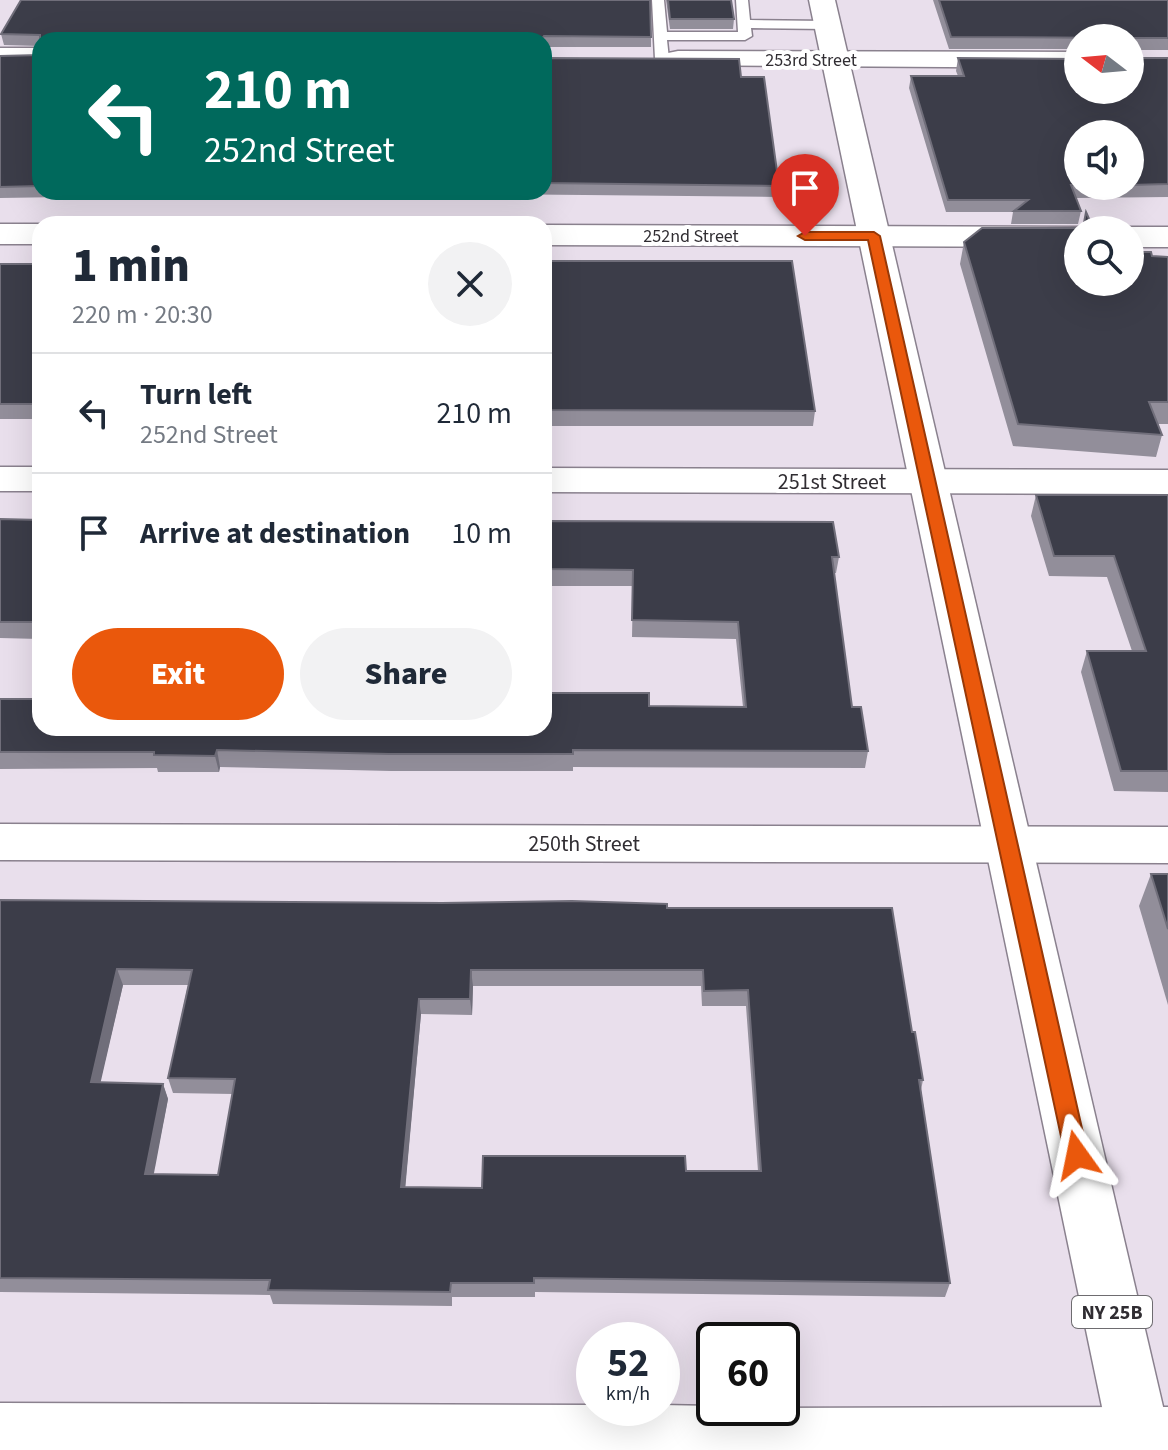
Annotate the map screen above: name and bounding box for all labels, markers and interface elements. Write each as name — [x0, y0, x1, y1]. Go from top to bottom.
north arrow — [1064, 24, 1144, 104]
map controls — [1064, 24, 1144, 296]
street label: 253rd Street — [765, 48, 857, 73]
text: 210 m — [204, 51, 352, 130]
icon: left — [72, 64, 176, 168]
button: sound — [1064, 120, 1144, 200]
text: 252nd Street — [204, 125, 395, 176]
pin — [771, 154, 839, 236]
icon: arrive — [783, 166, 827, 210]
button: search — [1064, 216, 1144, 296]
street label: 252nd Street — [643, 224, 739, 249]
text: 1 min — [72, 232, 190, 300]
button: close — [428, 242, 512, 326]
text: 220 m · 20:30 — [72, 296, 213, 333]
text: Turn left — [140, 373, 252, 416]
icon: left — [72, 391, 116, 435]
text: 210 m — [436, 392, 512, 435]
text: 252nd Street — [140, 416, 278, 453]
street label: 251st Street — [778, 466, 887, 498]
icon: arrive — [72, 511, 116, 555]
text: Arrive at destination — [140, 512, 410, 555]
text: 10 m — [451, 512, 512, 555]
button: Exit — [72, 628, 284, 720]
button: Share — [300, 628, 512, 720]
street label: 250th Street — [528, 828, 640, 860]
position arrow — [1035, 1113, 1119, 1197]
road number: NY 25B — [1072, 1296, 1152, 1328]
speed limit sign: 60 — [696, 1322, 800, 1426]
text: 52 — [607, 1335, 649, 1392]
text: km/h — [606, 1380, 650, 1408]

